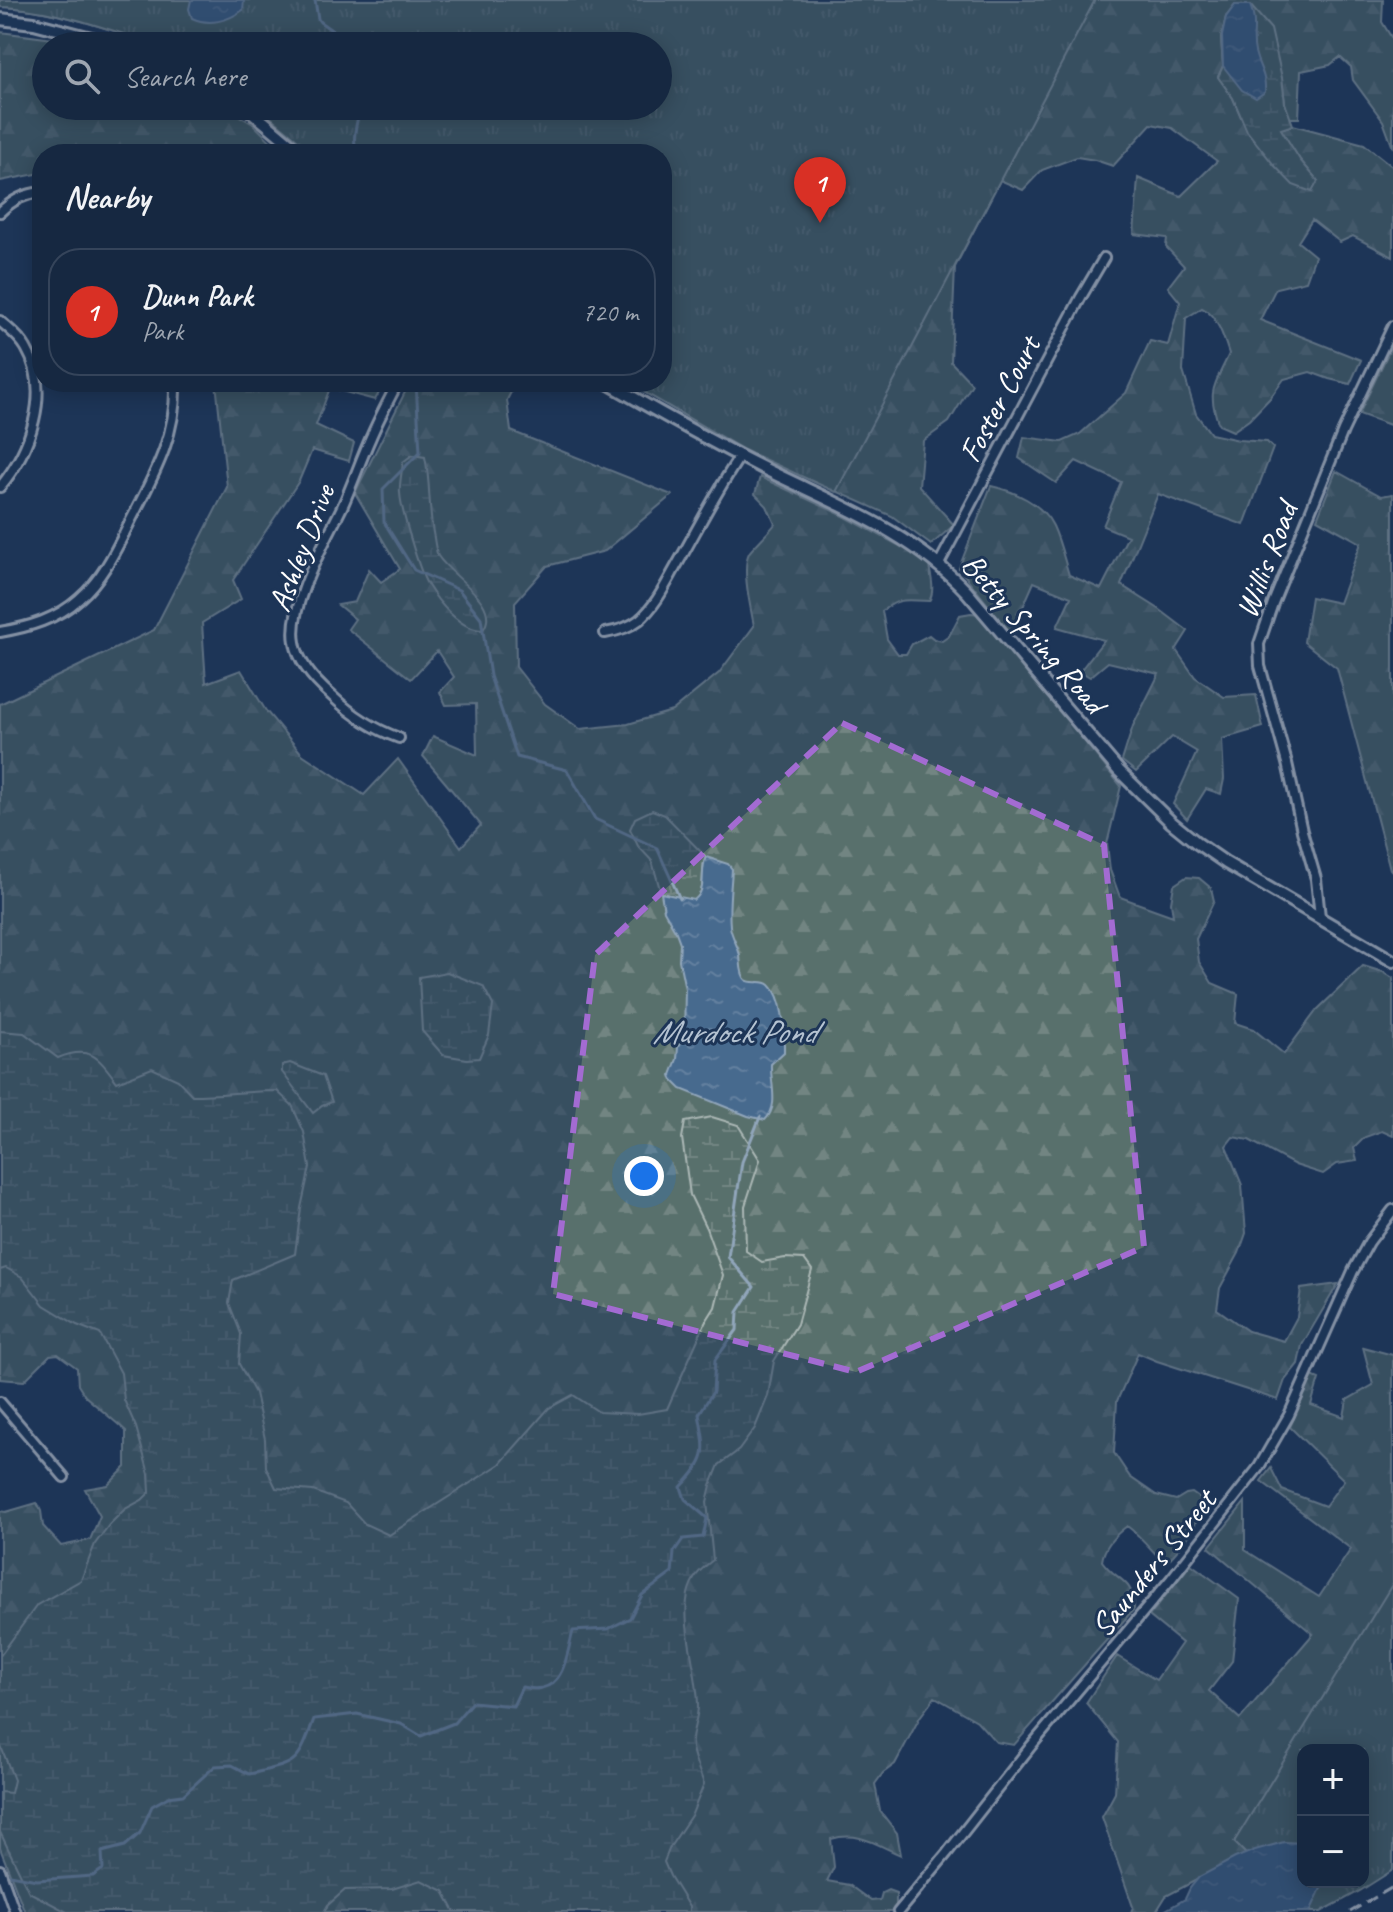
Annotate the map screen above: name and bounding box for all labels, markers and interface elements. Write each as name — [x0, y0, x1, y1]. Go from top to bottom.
search box — [32, 32, 672, 120]
icon: search — [60, 54, 104, 98]
text: Search here — [124, 57, 246, 95]
pin: 1 — [794, 157, 846, 223]
text: Nearby — [64, 175, 150, 218]
text: Dunn Park — [142, 277, 252, 315]
text: 1 — [86, 296, 98, 329]
text: 720 m — [582, 296, 638, 329]
text: Park — [142, 315, 183, 348]
street label: Foster Court — [949, 326, 1051, 469]
street label: Ashley Drive — [259, 476, 345, 617]
street label: Willis Road — [1226, 493, 1309, 624]
street label: Betty Spring Road — [953, 545, 1118, 726]
water label: Murdock Pond — [652, 1010, 825, 1053]
your location — [624, 1156, 664, 1196]
street label: Saunders Street — [1082, 1479, 1227, 1645]
map controls — [1297, 1744, 1369, 1888]
button: + — [1297, 1744, 1369, 1816]
button: − — [1297, 1816, 1369, 1888]

